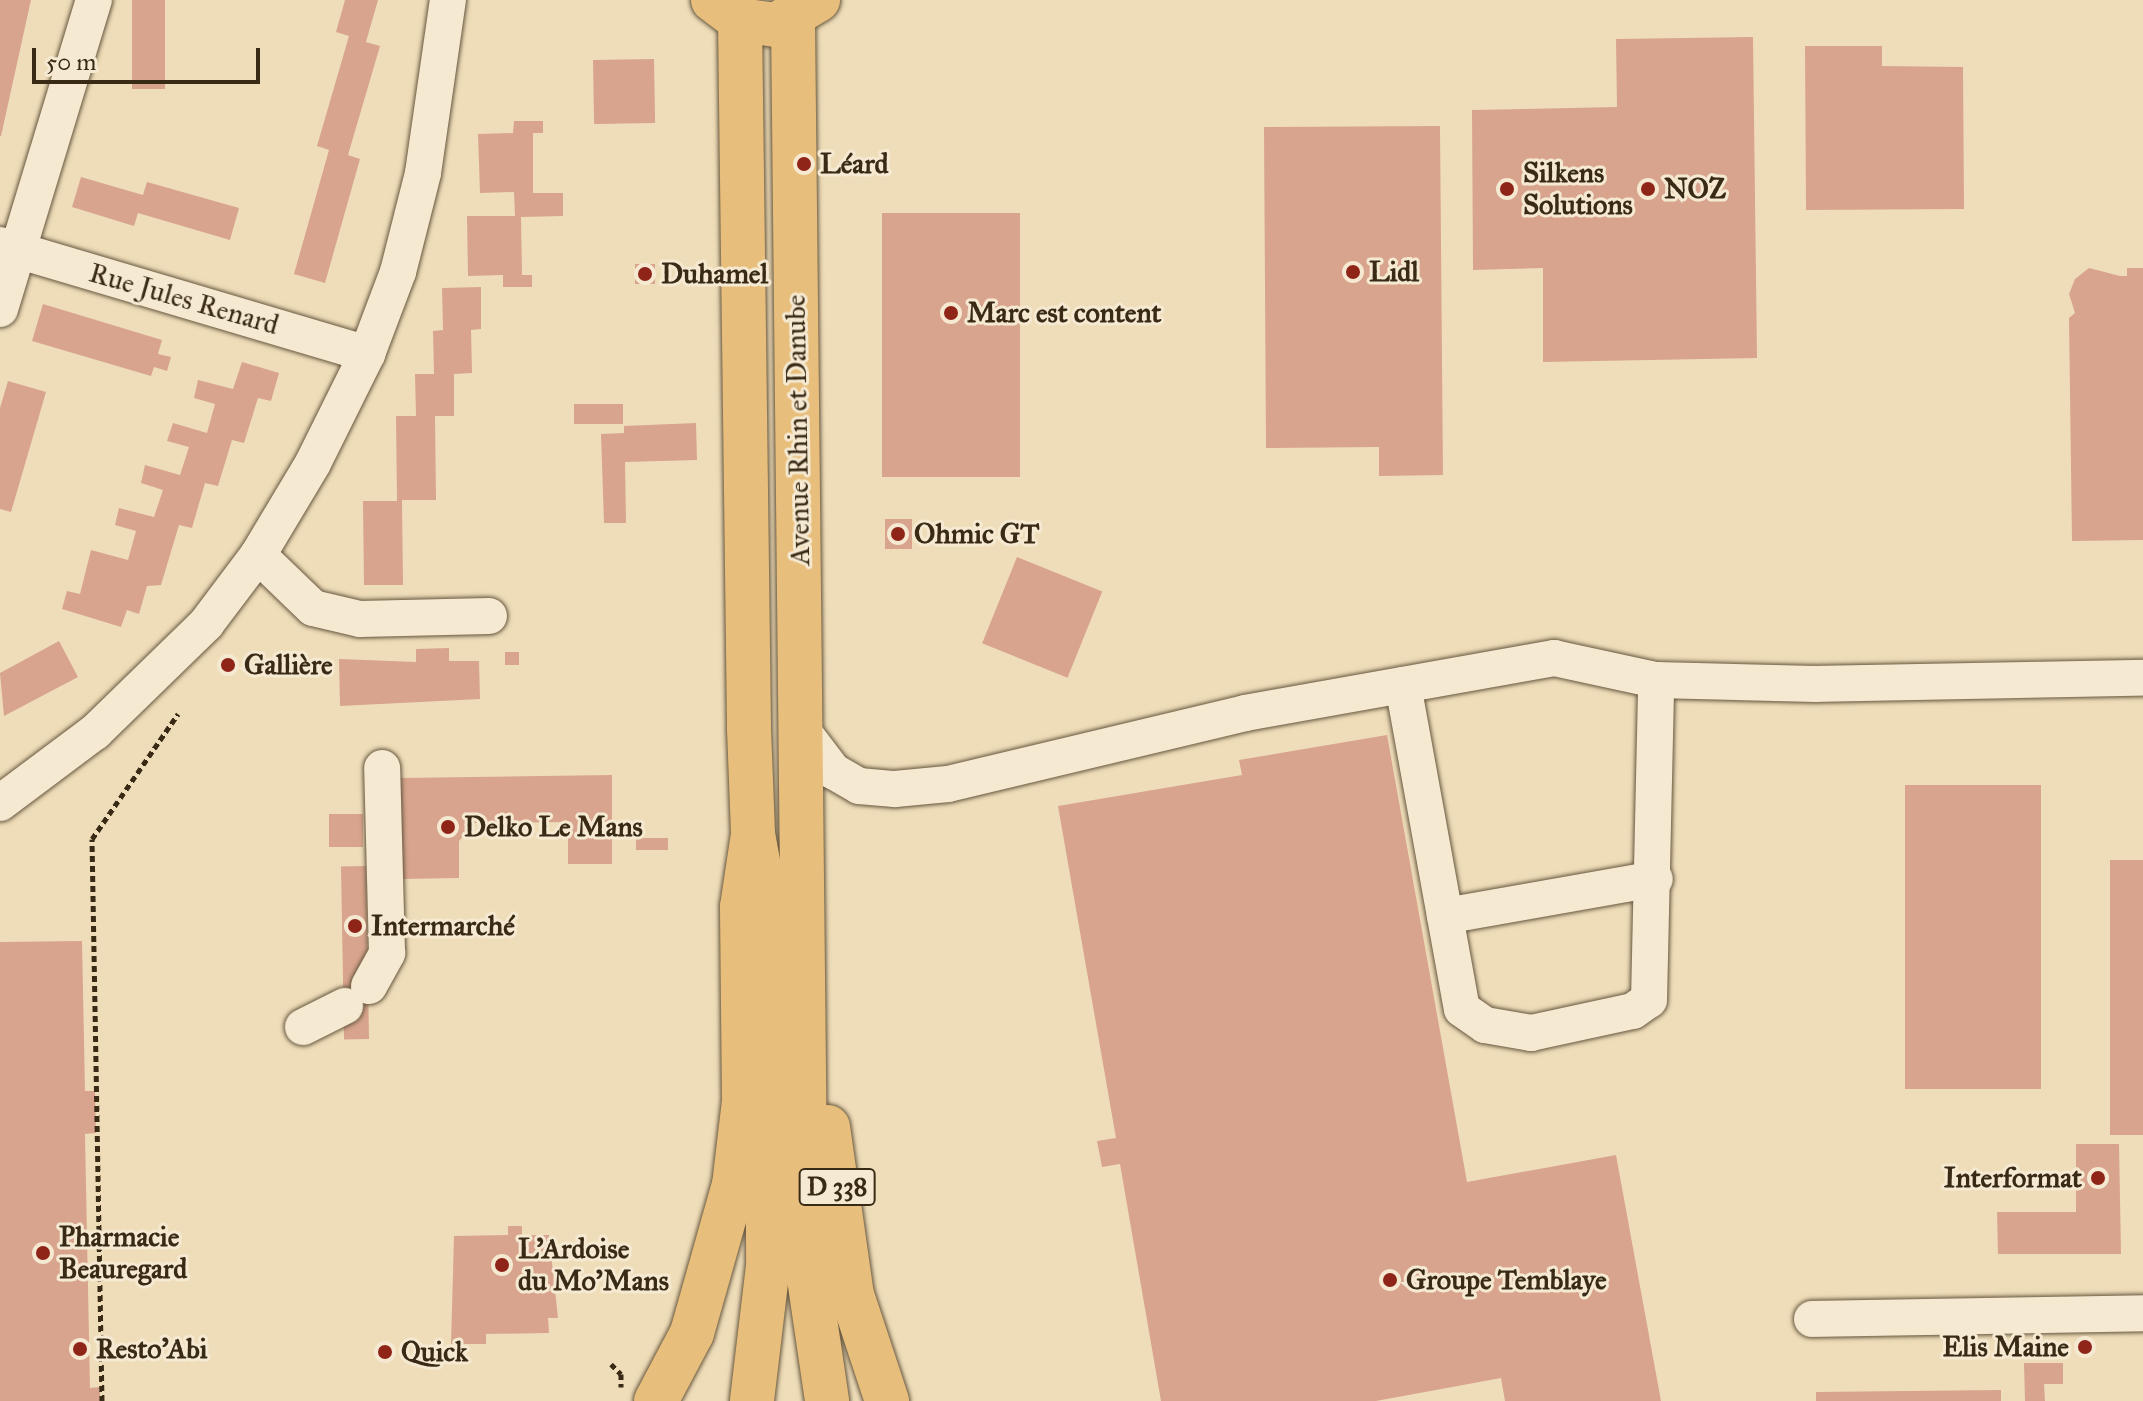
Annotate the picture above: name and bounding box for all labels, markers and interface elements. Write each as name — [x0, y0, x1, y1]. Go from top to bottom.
scale bar — [36, 32, 264, 82]
text: 50 m — [46, 47, 96, 77]
place label: Léard — [820, 147, 889, 181]
marker: Léard — [795, 155, 813, 173]
place label: Silkens Solutions — [1523, 156, 1633, 222]
place label: NOZ — [1664, 172, 1726, 206]
marker: Silkens Solutions — [1498, 180, 1516, 198]
marker: NOZ — [1639, 180, 1657, 198]
place label: Lidl — [1369, 255, 1419, 289]
street label: Rue Jules Renard — [85, 256, 283, 342]
place label: Duhamel — [661, 257, 768, 291]
marker: Lidl — [1344, 263, 1362, 281]
marker: Duhamel — [636, 265, 654, 283]
street label: Avenue Rhin et Danube — [779, 294, 817, 566]
place label: Marc est content — [967, 296, 1161, 330]
marker: Marc est content — [942, 304, 960, 322]
place label: Ohmic GT — [914, 517, 1039, 551]
marker: Ohmic GT — [889, 525, 907, 543]
place label: Gallière — [244, 648, 333, 682]
marker: Gallière — [219, 656, 237, 674]
place label: Delko Le Mans — [464, 810, 643, 844]
marker: Delko Le Mans — [439, 818, 457, 836]
place label: Intermarché — [371, 909, 515, 943]
marker: Intermarché — [346, 917, 364, 935]
place label: Interformat — [1944, 1161, 2082, 1195]
road number: D 338 — [797, 1165, 877, 1209]
marker: Interformat — [2089, 1169, 2107, 1187]
place label: Pharmacie Beauregard — [59, 1220, 187, 1286]
place label: L'Ardoise du Mo'Mans — [518, 1232, 669, 1298]
marker: Pharmacie Beauregard — [34, 1244, 52, 1262]
marker: L'Ardoise du Mo'Mans — [493, 1256, 511, 1274]
place label: Groupe Temblaye — [1406, 1263, 1607, 1297]
marker: Groupe Temblaye — [1381, 1271, 1399, 1289]
place label: Elis Maine — [1942, 1330, 2069, 1364]
place label: Resto'Abi — [96, 1332, 208, 1366]
place label: Quick — [401, 1335, 468, 1369]
marker: Elis Maine — [2076, 1338, 2094, 1356]
marker: Resto'Abi — [71, 1340, 89, 1358]
marker: Quick — [376, 1343, 394, 1361]

